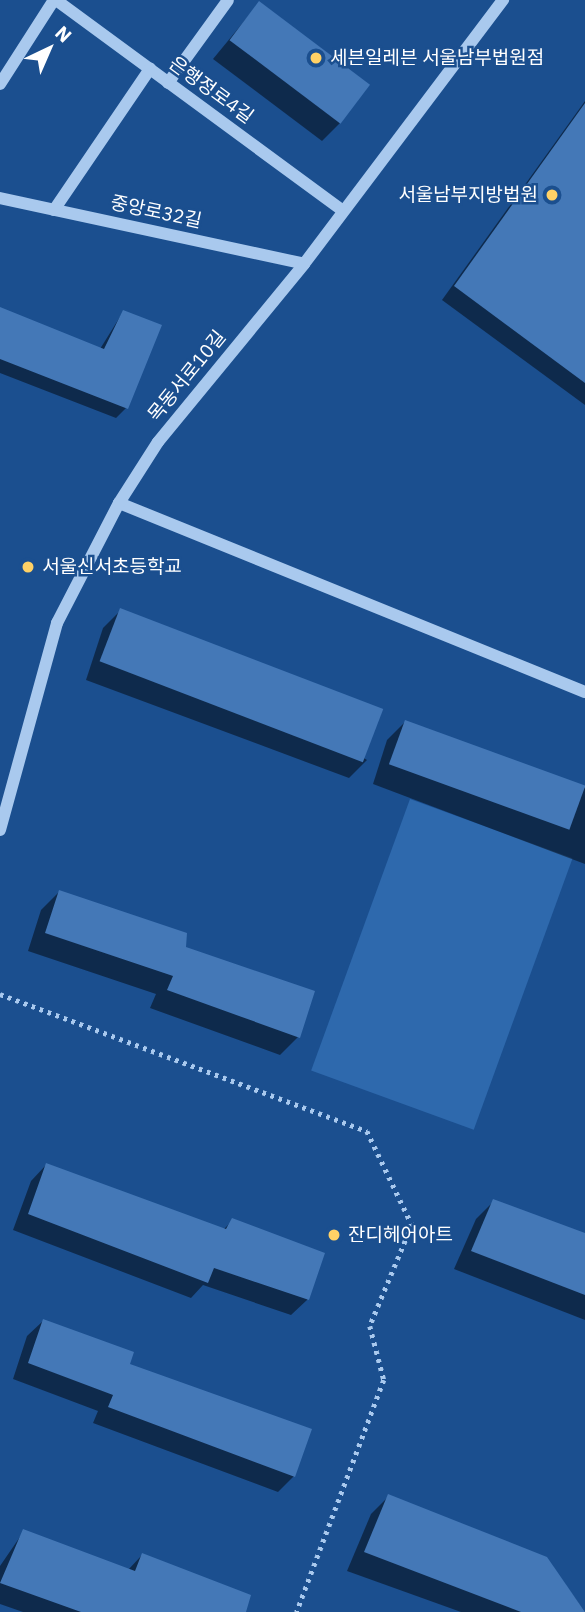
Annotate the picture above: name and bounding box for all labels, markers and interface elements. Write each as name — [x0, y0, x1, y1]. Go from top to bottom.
north arrow — [14, 14, 84, 84]
text: N — [50, 20, 77, 47]
place label: 세븐일레븐 서울남부법원점 — [330, 47, 544, 69]
marker: 세븐일레븐 서울남부법원점 — [308, 50, 324, 66]
street label: 은행정로4길 — [164, 52, 258, 128]
place label: 서울남부지방법원 — [398, 184, 538, 206]
marker: 서울남부지방법원 — [544, 187, 560, 203]
street label: 중앙로32길 — [108, 191, 204, 233]
street label: 목동서로10길 — [143, 326, 231, 426]
place label: 서울신서초등학교 — [42, 556, 182, 578]
marker: 서울신서초등학교 — [20, 559, 36, 575]
place label: 잔디헤어아트 — [348, 1224, 453, 1246]
marker: 잔디헤어아트 — [326, 1227, 342, 1243]

